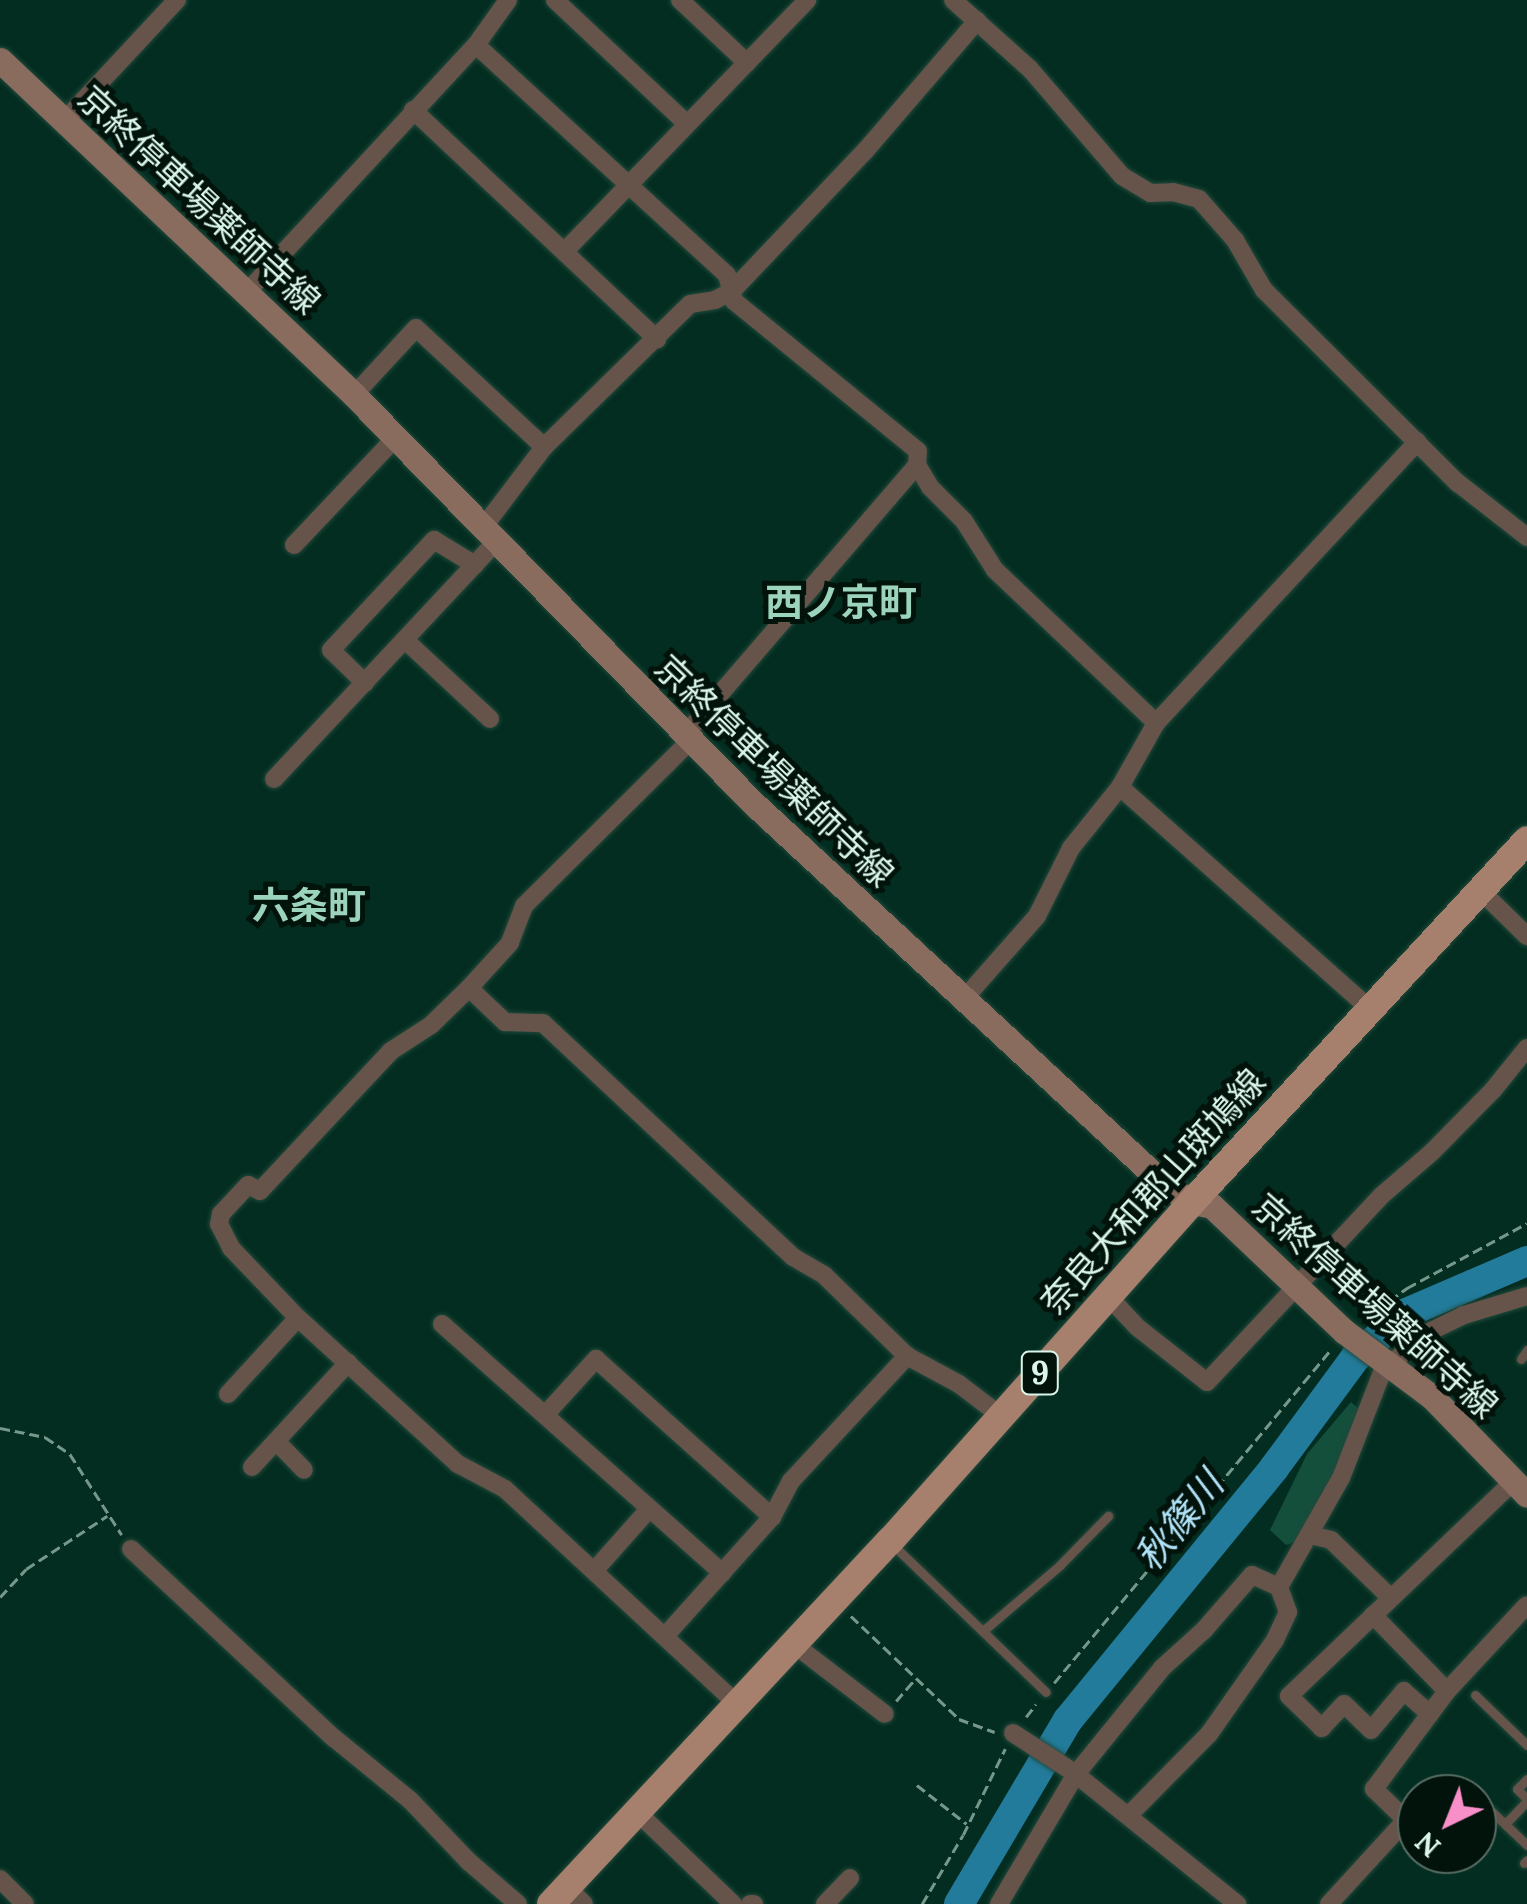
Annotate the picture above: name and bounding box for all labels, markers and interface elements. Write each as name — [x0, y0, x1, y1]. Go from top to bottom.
street label: 京終停車場薬師寺線 — [69, 77, 329, 323]
district label: 西ノ京町 — [765, 580, 917, 626]
street label: 京終停車場薬師寺線 — [646, 646, 902, 896]
district label: 六条町 — [252, 883, 366, 929]
street label: 奈良大和郡山斑鳩線 — [1032, 1061, 1274, 1323]
street label: 京終停車場薬師寺線 — [1244, 1185, 1506, 1427]
road number: 9 — [1020, 1346, 1060, 1400]
water label: 秋篠川 — [1125, 1462, 1233, 1580]
north arrow — [1397, 1774, 1497, 1874]
text: N — [1408, 1824, 1448, 1865]

